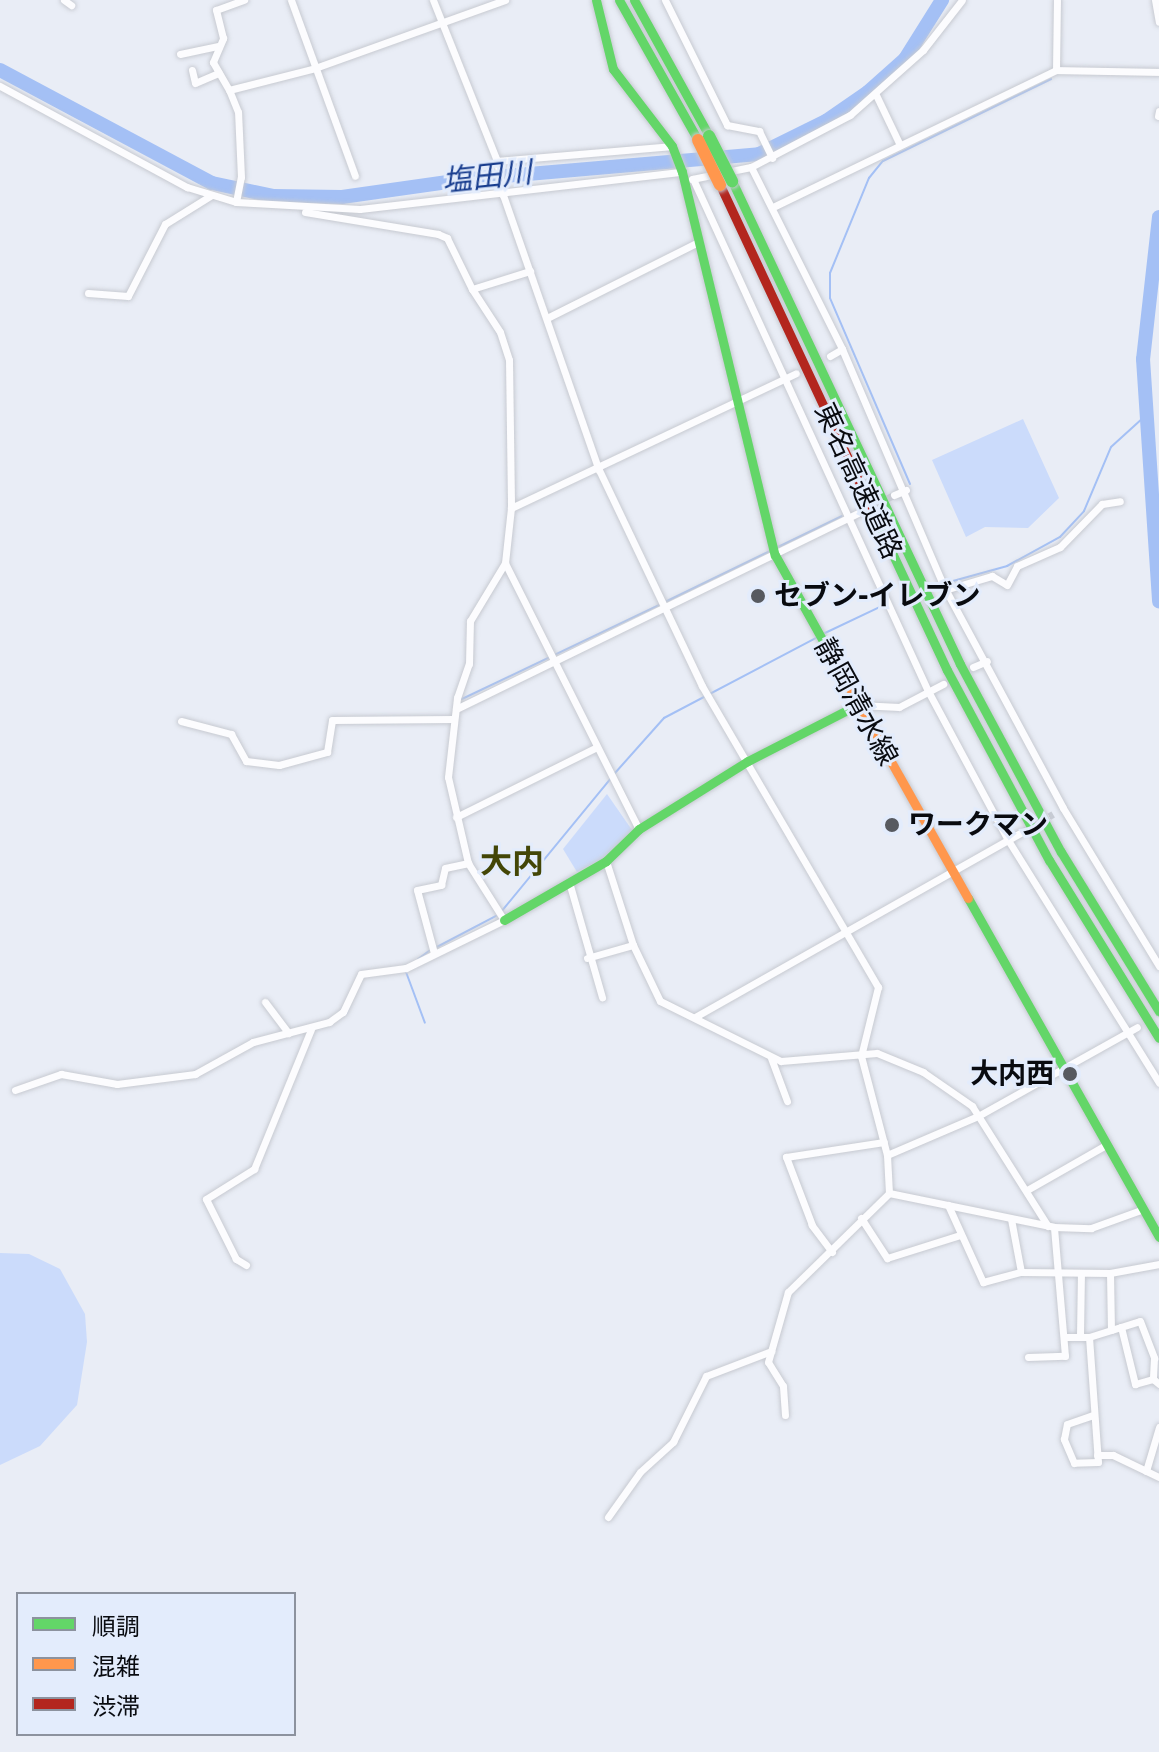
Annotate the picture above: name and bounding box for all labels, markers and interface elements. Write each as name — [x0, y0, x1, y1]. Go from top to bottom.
water label: 塩田川 — [440, 155, 534, 201]
street label: 東名高速道路 — [807, 398, 909, 564]
place label: セブン-イレブン — [774, 579, 981, 613]
marker: セブン-イレブン — [749, 587, 767, 605]
street label: 静岡清水線 — [807, 633, 905, 771]
place label: ワークマン — [908, 808, 1048, 842]
marker: ワークマン — [883, 816, 901, 834]
district label: 大内 — [480, 844, 544, 882]
place label: 大内西 — [970, 1057, 1054, 1091]
marker: 大内西 — [1061, 1065, 1079, 1083]
legend — [16, 1592, 296, 1736]
text: 順調 — [92, 1612, 140, 1642]
text: 混雑 — [92, 1652, 140, 1682]
text: 渋滞 — [92, 1692, 140, 1722]

